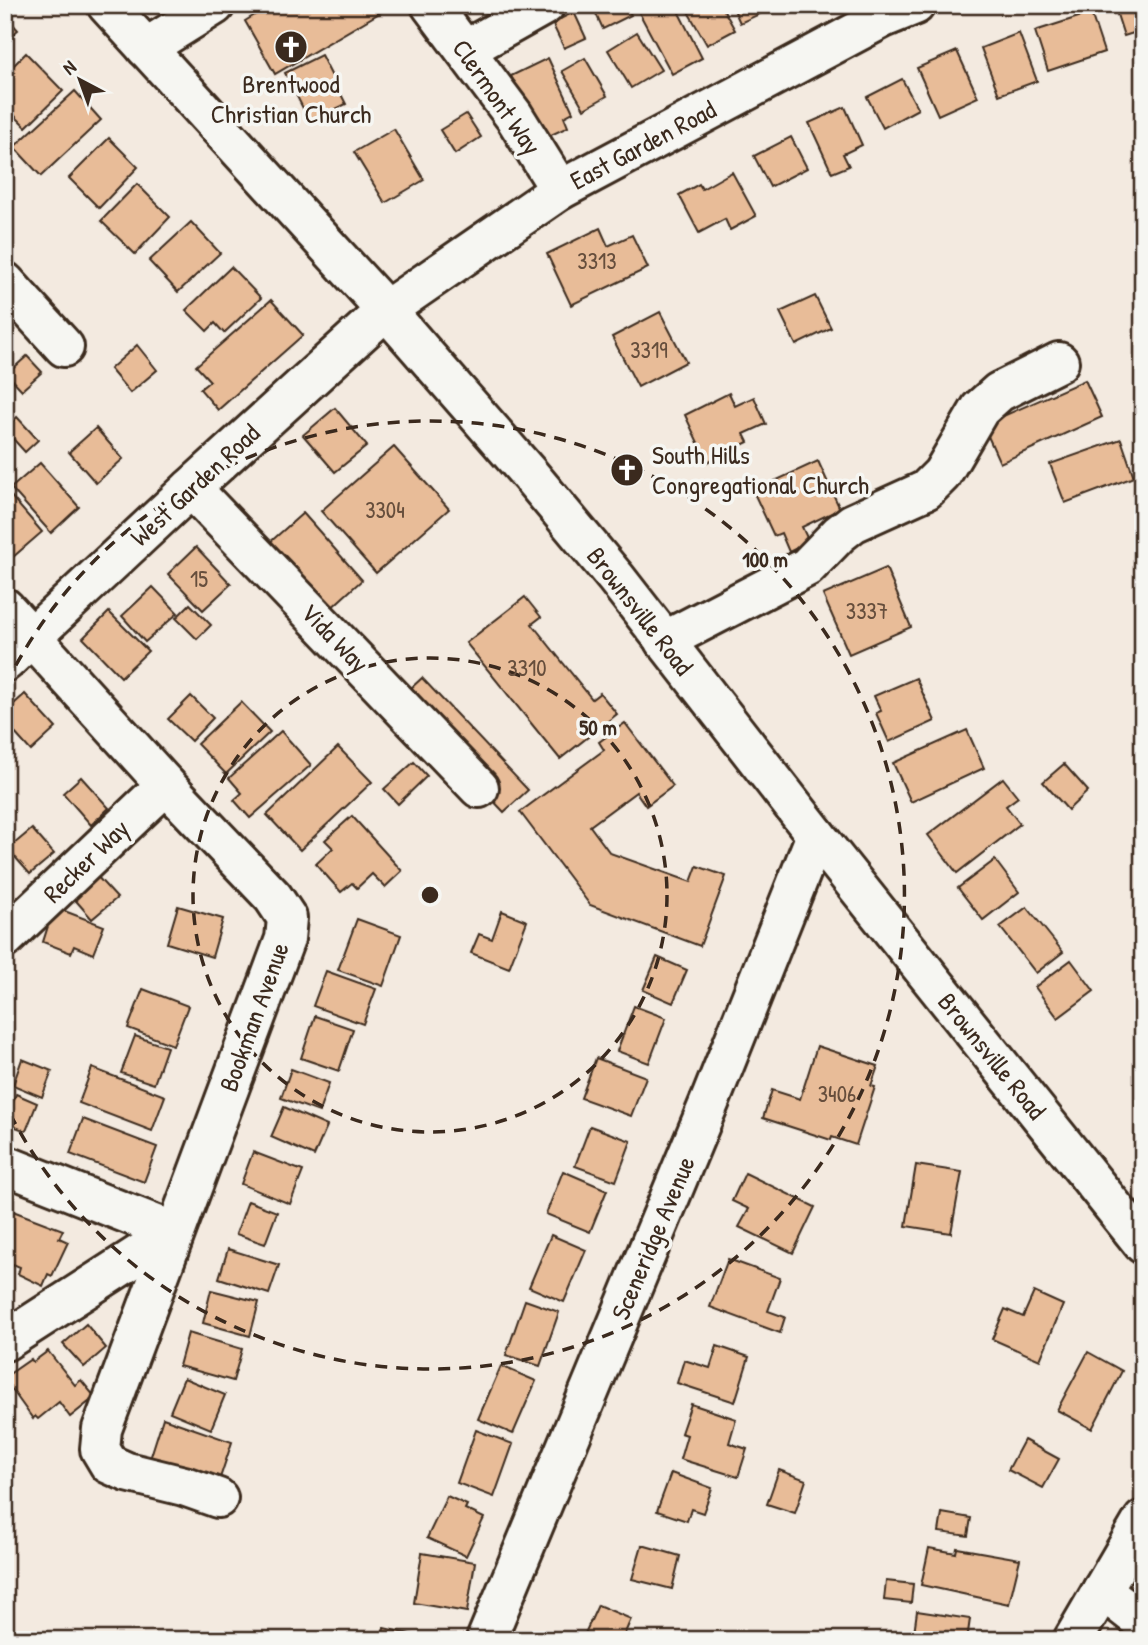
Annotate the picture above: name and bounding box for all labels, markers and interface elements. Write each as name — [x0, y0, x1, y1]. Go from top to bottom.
church icon: Brentwood Christian Church — [272, 28, 310, 66]
street label: Clermont Way — [445, 32, 550, 161]
north arrow — [46, 46, 116, 116]
text: N — [57, 54, 81, 80]
place label: Brentwood Christian Church — [211, 66, 371, 131]
street label: East Garden Road — [564, 92, 722, 198]
house number: 3313 — [577, 245, 617, 276]
house number: 3319 — [630, 334, 668, 365]
street label: West Garden Road — [122, 416, 267, 554]
place label: South Hills Congregational Church — [652, 437, 869, 502]
church icon: South Hills Congregational Church — [608, 451, 646, 489]
house number: 3304 — [365, 494, 405, 525]
street label: Brownsville Road — [579, 539, 702, 682]
text: 100 m — [742, 545, 788, 574]
house number: 15 — [190, 563, 208, 594]
street label: Vida Way — [294, 595, 377, 680]
house number: 3337 — [846, 595, 888, 626]
house number: 3310 — [507, 652, 547, 683]
text: 50 m — [579, 713, 617, 742]
street label: Recker Way — [35, 811, 136, 910]
centre of rings — [418, 883, 442, 907]
street label: Bookman Avenue — [210, 937, 297, 1096]
street label: Brownsville Road — [930, 985, 1054, 1126]
house number: 3406 — [818, 1078, 856, 1109]
street label: Sceneridge Avenue — [602, 1151, 703, 1325]

